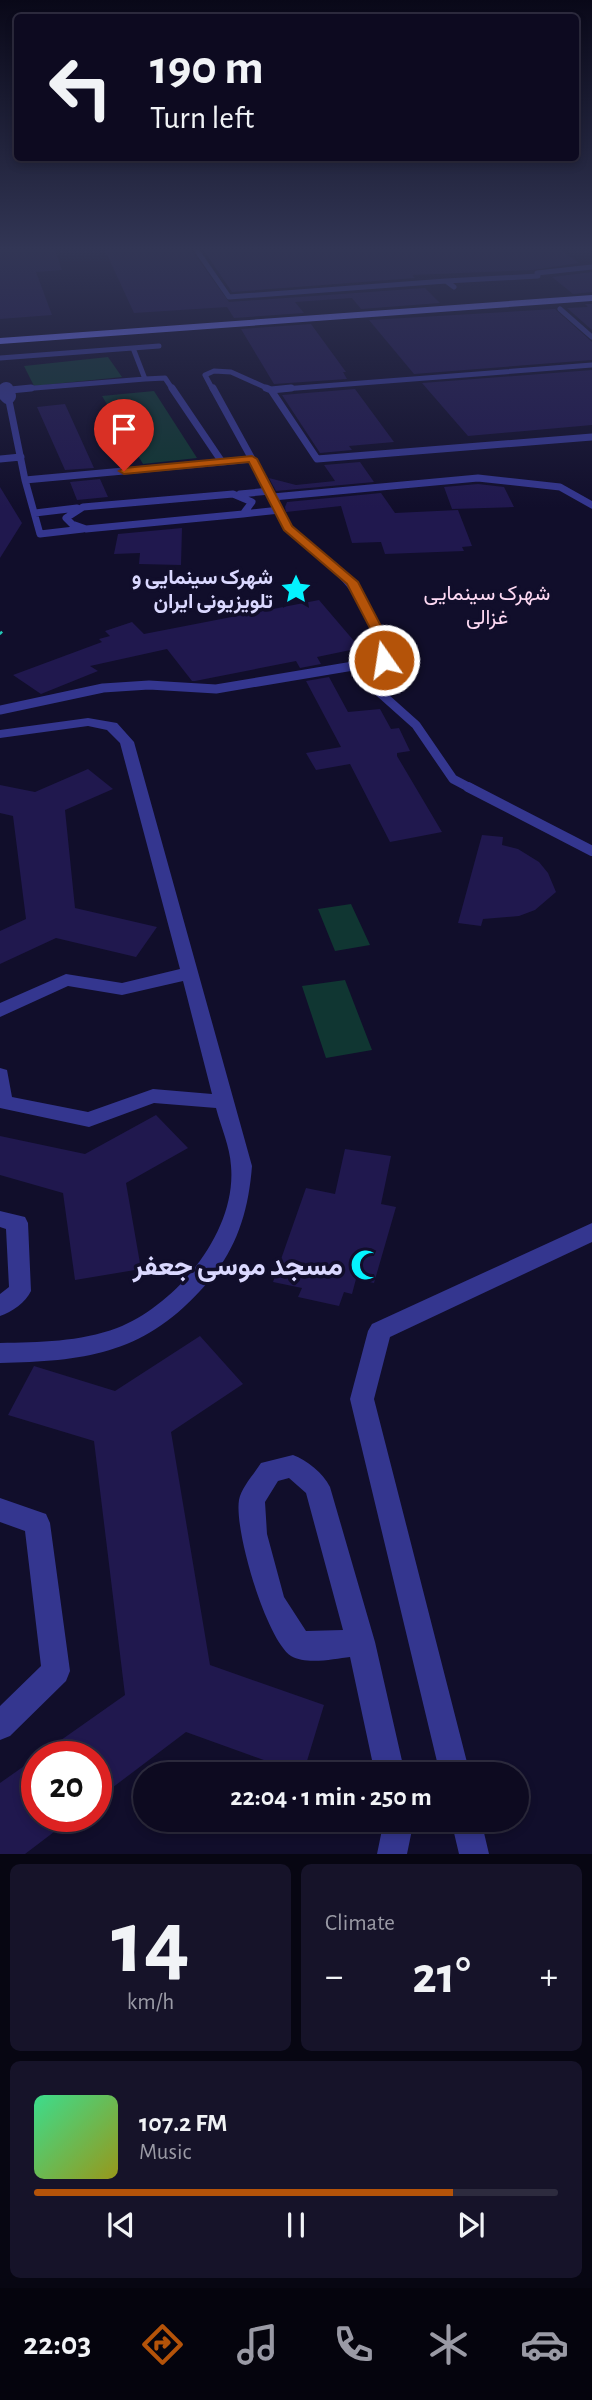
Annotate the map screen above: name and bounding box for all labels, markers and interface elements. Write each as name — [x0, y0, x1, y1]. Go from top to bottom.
icon: left — [35, 42, 126, 133]
text: 190 m — [150, 44, 264, 93]
text: Turn left — [150, 102, 254, 134]
pin — [94, 399, 154, 471]
icon: arrive — [105, 410, 143, 448]
place label: شهرک سینمایی و تلویزیونی ایران — [132, 567, 273, 614]
place icon: شهرک سینمایی و تلویزیونی ایران — [279, 572, 313, 606]
district label: شهرک سینمایی غزالی — [424, 583, 550, 630]
position arrow — [347, 623, 421, 697]
mosque icon: مسجد موسی جعفر — [349, 1248, 383, 1282]
place label: مسجد موسی جعفر — [132, 1253, 343, 1283]
speed limit sign: 20 — [21, 1741, 112, 1832]
text: 22:04 · 1 min · 250 m — [230, 1784, 432, 1810]
text: 14 — [111, 1898, 190, 1989]
text: Climate — [325, 1912, 395, 1935]
text: 21° — [412, 1950, 471, 2002]
text: − — [325, 1958, 343, 1996]
text: + — [540, 1958, 558, 1996]
text: km/h — [127, 1991, 174, 2014]
text: 107.2 FM — [139, 2110, 228, 2136]
text: Music — [139, 2141, 191, 2164]
icon: previous — [102, 2206, 140, 2244]
icon: pause — [277, 2206, 315, 2244]
icon: next — [452, 2206, 490, 2244]
icon: directions — [138, 2320, 187, 2369]
icon: music — [233, 2320, 282, 2369]
icon: phone — [329, 2320, 378, 2369]
icon: climate — [424, 2320, 473, 2369]
icon: car — [520, 2320, 569, 2369]
text: 22:03 — [23, 2328, 91, 2360]

